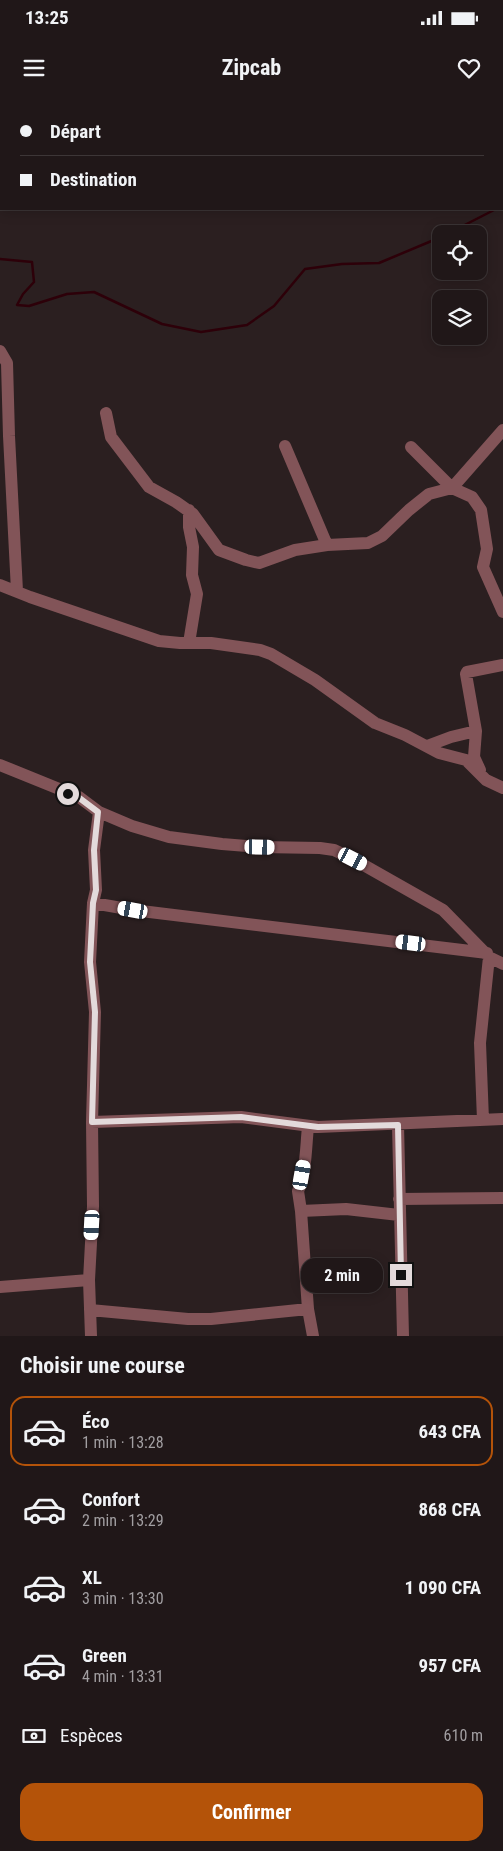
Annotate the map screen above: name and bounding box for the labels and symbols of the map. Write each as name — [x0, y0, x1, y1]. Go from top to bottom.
route start — [57, 783, 79, 805]
car — [244, 839, 275, 855]
car — [336, 846, 369, 872]
car — [116, 900, 149, 920]
car — [395, 934, 426, 952]
car — [292, 1159, 311, 1191]
car — [83, 1210, 100, 1240]
callout: 2 min — [301, 1258, 384, 1292]
route end — [390, 1264, 412, 1286]

